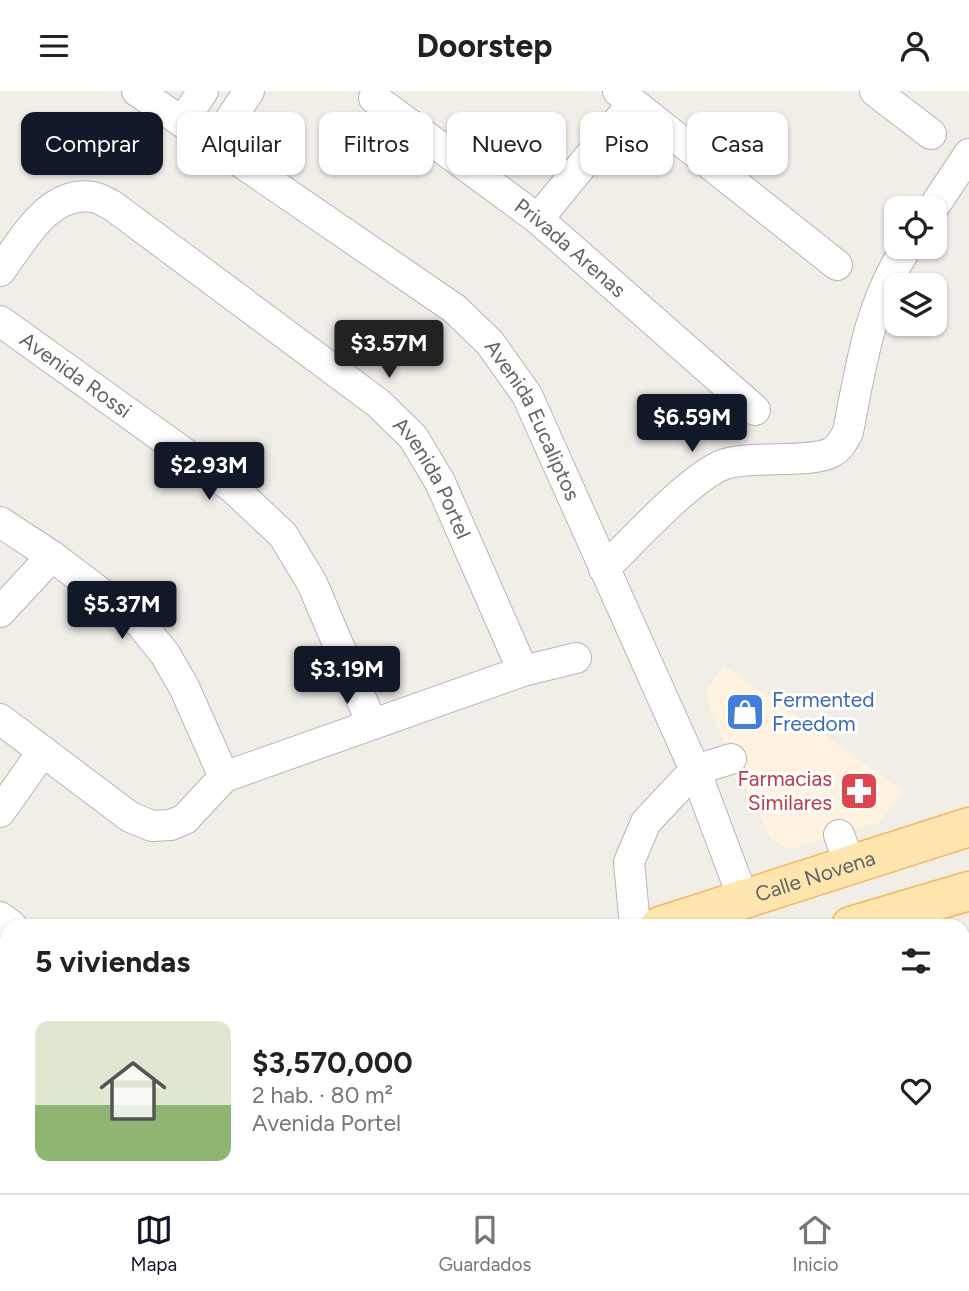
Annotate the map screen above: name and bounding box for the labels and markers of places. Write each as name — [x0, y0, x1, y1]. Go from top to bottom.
pin: $3.57M — [332, 321, 446, 380]
pin: $6.59M — [635, 395, 749, 454]
pin: $2.93M — [152, 443, 266, 502]
pin: $5.37M — [65, 581, 179, 641]
pin: $3.19M — [290, 647, 404, 706]
place label: Fermented Freedom — [772, 687, 875, 736]
shop icon: Fermented Freedom — [724, 691, 766, 733]
place label: Farmacias Similares — [738, 766, 832, 815]
pharmacy icon: Farmacias Similares — [838, 770, 880, 812]

